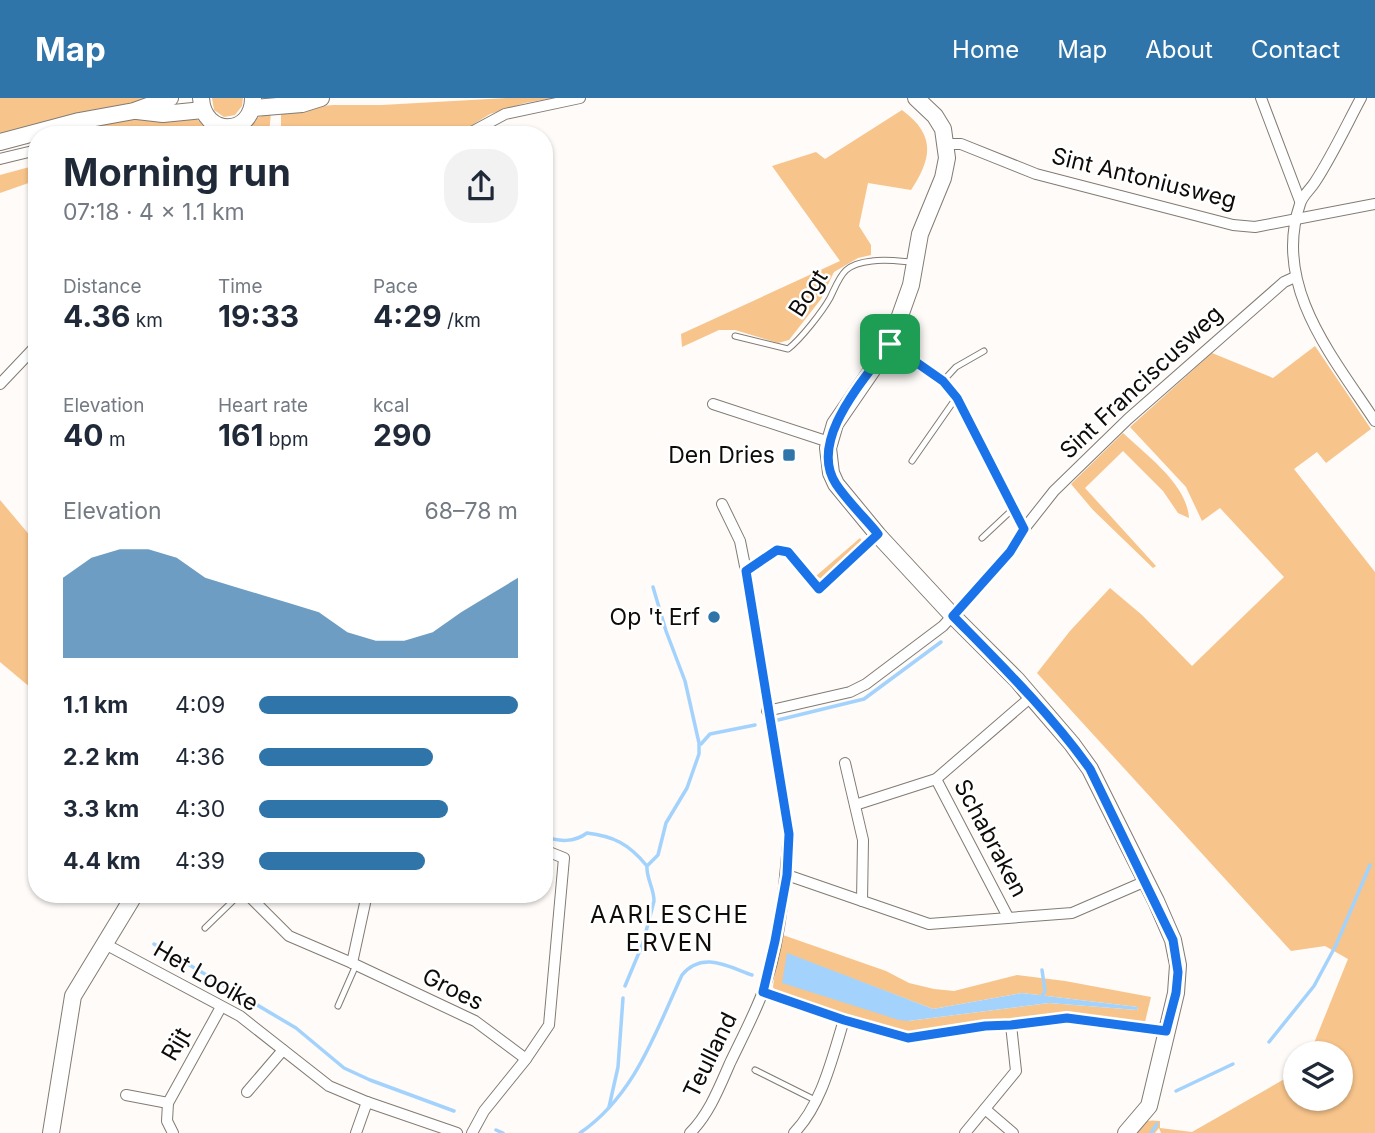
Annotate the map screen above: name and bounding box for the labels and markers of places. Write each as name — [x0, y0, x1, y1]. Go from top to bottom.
pin — [860, 314, 920, 374]
place label: Den Dries — [668, 441, 775, 469]
marker: Den Dries — [781, 447, 797, 463]
place label: Op 't Erf — [610, 603, 700, 631]
marker: Op 't Erf — [706, 609, 722, 625]

